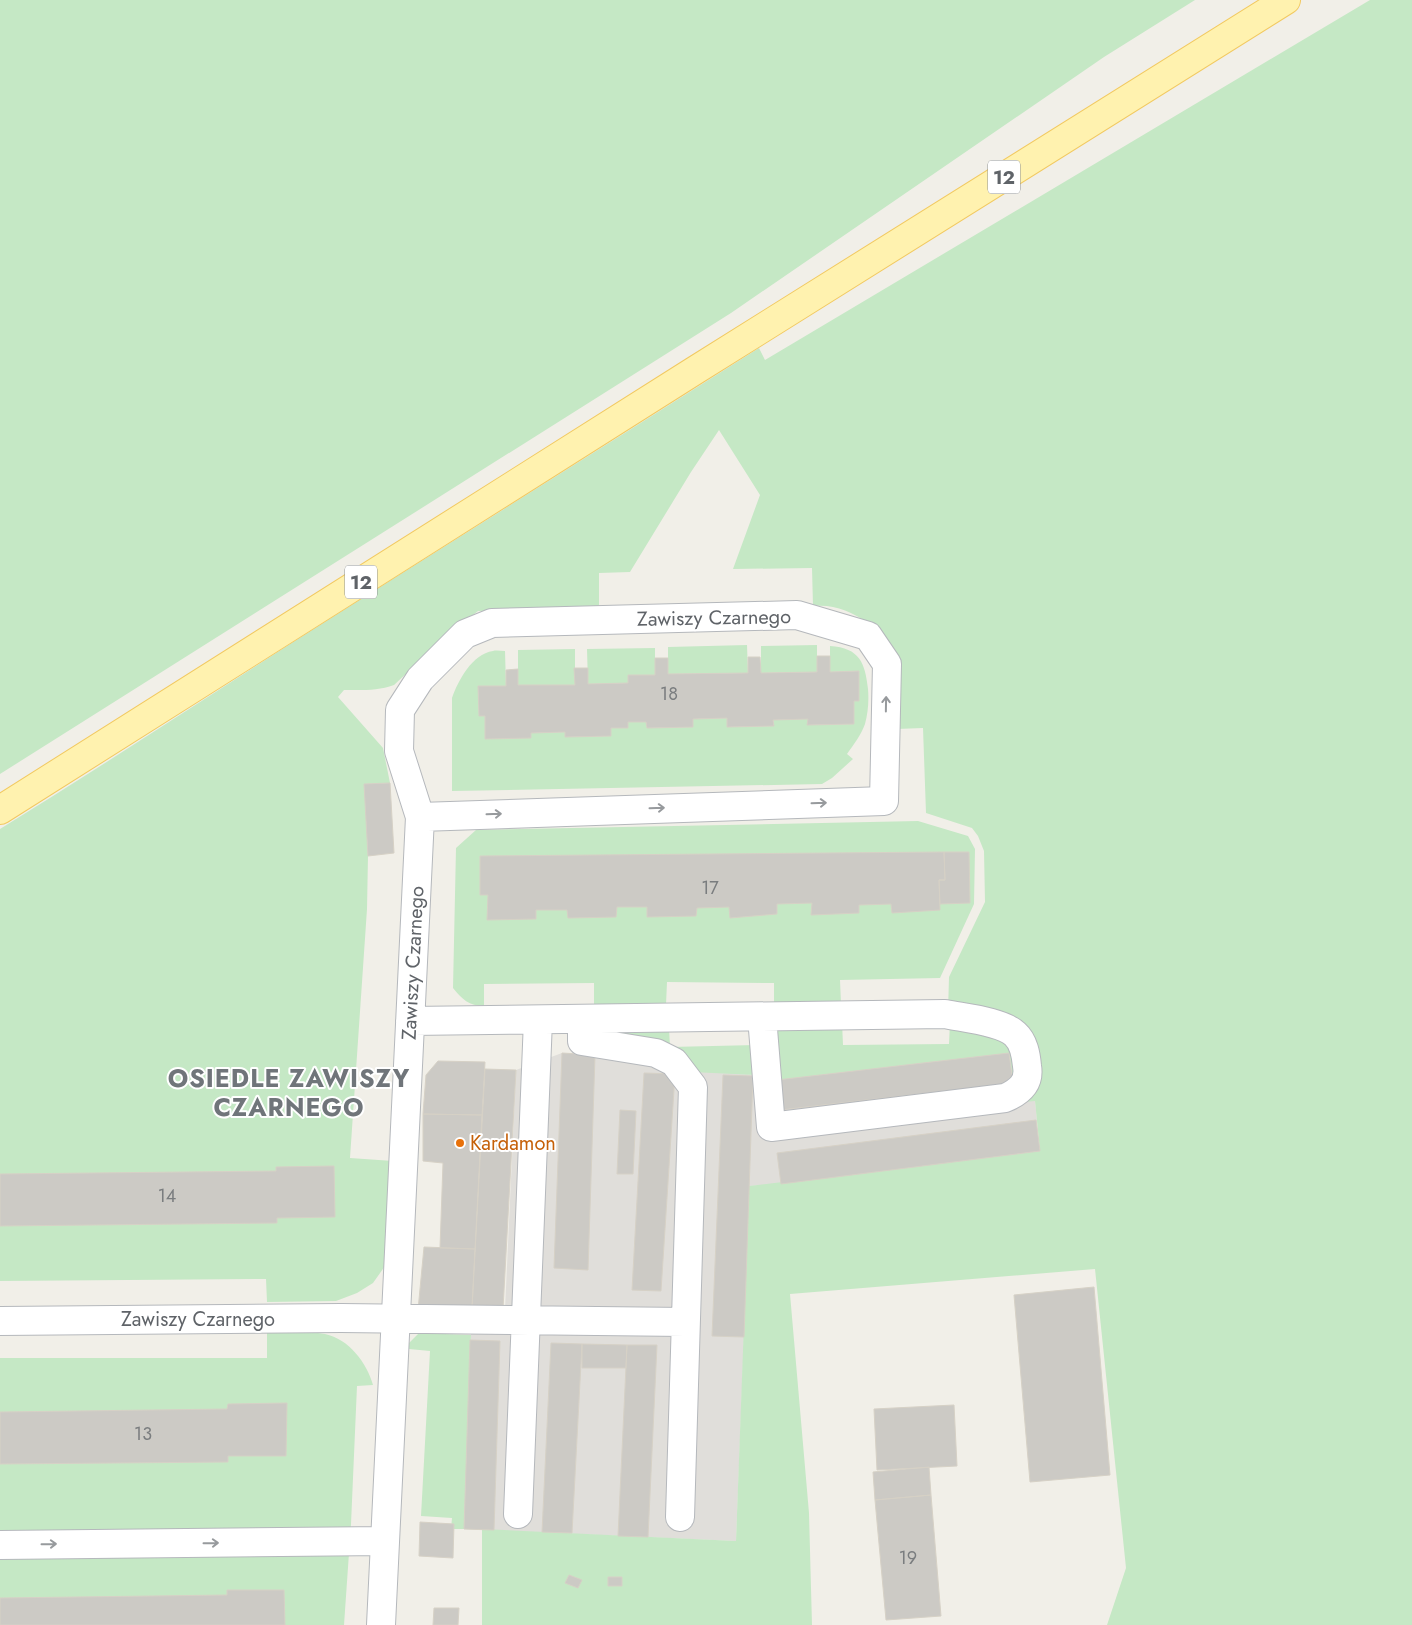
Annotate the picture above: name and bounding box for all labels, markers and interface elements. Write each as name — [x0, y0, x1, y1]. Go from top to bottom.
road number: 12 — [988, 160, 1020, 193]
road number: 12 — [345, 566, 377, 598]
street label: Zawiszy Czarnego — [637, 602, 791, 634]
house number: 18 — [660, 681, 678, 707]
one-way arrow — [881, 696, 891, 712]
one-way arrow — [810, 798, 827, 808]
one-way arrow — [649, 804, 665, 813]
one-way arrow — [486, 809, 502, 819]
house number: 17 — [701, 875, 719, 901]
street label: Zawiszy Czarnego — [394, 885, 432, 1041]
district label: OSIEDLE ZAWISZY CZARNEGO — [168, 1060, 410, 1125]
place label: Kardamon — [470, 1129, 556, 1158]
marker: Kardamon — [454, 1137, 466, 1149]
house number: 14 — [158, 1183, 176, 1209]
street label: Zawiszy Czarnego — [121, 1305, 275, 1334]
house number: 13 — [134, 1421, 152, 1447]
one-way arrow — [202, 1538, 219, 1548]
one-way arrow — [40, 1539, 56, 1549]
house number: 19 — [899, 1545, 917, 1571]

